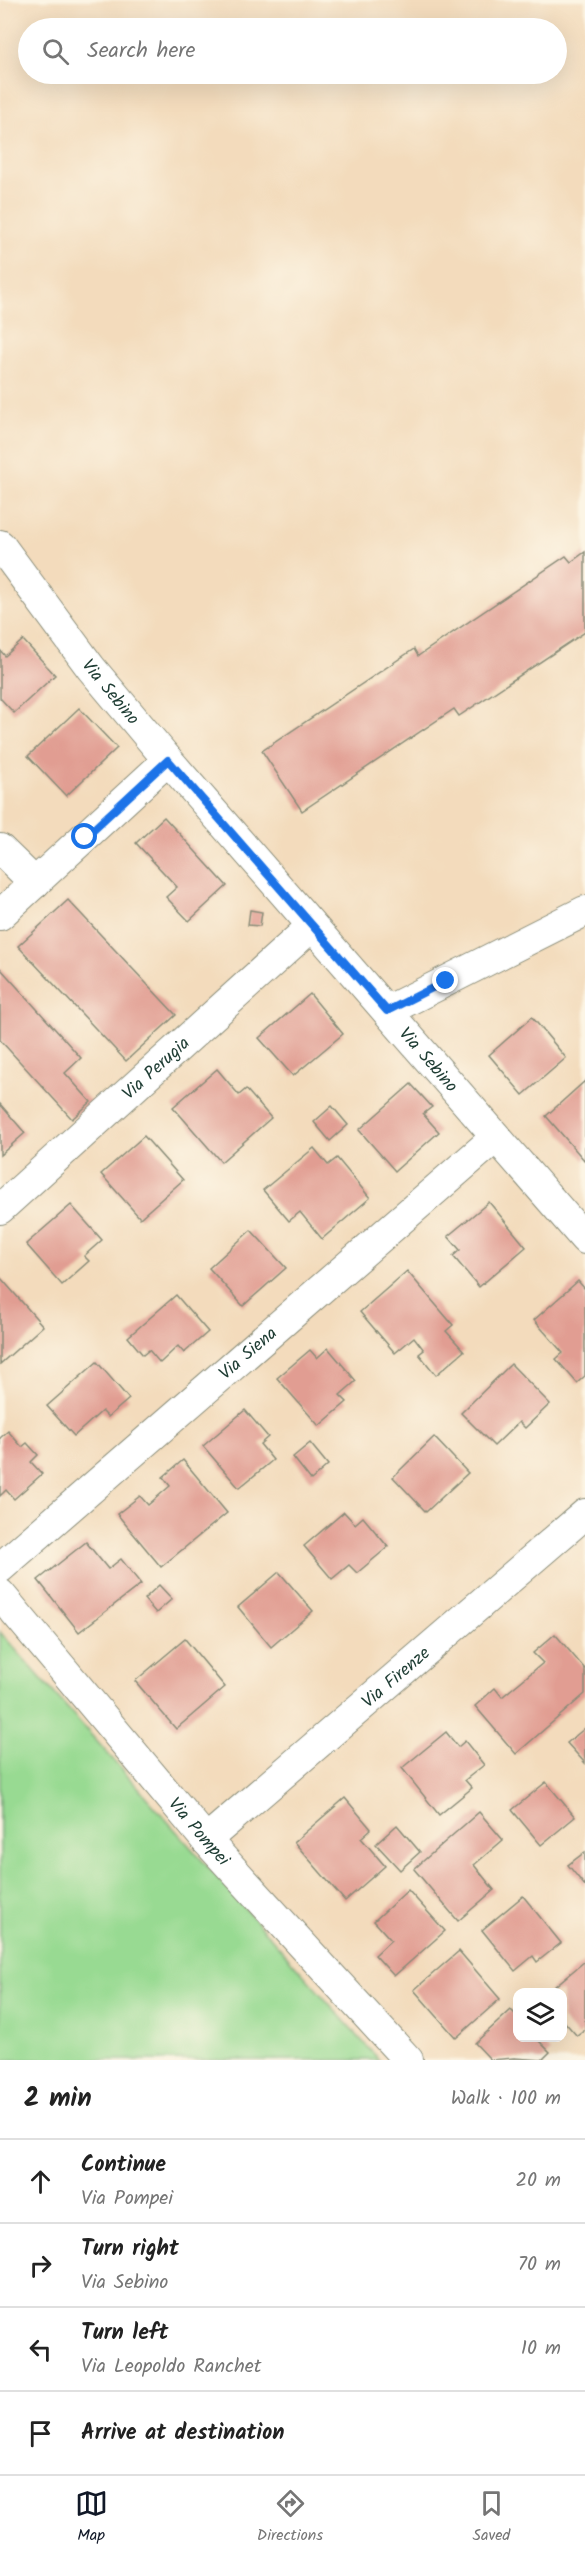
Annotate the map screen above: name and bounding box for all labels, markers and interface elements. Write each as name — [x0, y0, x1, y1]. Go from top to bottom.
search box — [18, 18, 567, 84]
text: Search here — [87, 34, 195, 69]
icon: search — [39, 35, 72, 68]
street label: Via Sebino — [73, 654, 146, 732]
route start — [71, 823, 97, 849]
route end — [432, 967, 458, 993]
street label: Via Sebino — [391, 1021, 464, 1100]
street label: Via Perugia — [116, 1030, 197, 1108]
street label: Via Siena — [213, 1320, 284, 1388]
street label: Via Firenze — [356, 1640, 437, 1716]
street label: Via Pompei — [160, 1792, 237, 1874]
map controls — [513, 1988, 567, 2042]
button: layers — [513, 1988, 567, 2042]
text: 2 min — [24, 2078, 92, 2120]
text: Walk · 100 m — [451, 2083, 561, 2115]
text: Continue — [81, 2148, 166, 2183]
icon: ahead — [24, 2165, 57, 2198]
text: 20 m — [515, 2165, 561, 2197]
text: Via Pompei — [81, 2183, 173, 2215]
text: Turn right — [81, 2232, 179, 2267]
icon: right — [24, 2249, 57, 2282]
text: 70 m — [518, 2249, 561, 2281]
text: Via Sebino — [81, 2267, 168, 2299]
text: Turn left — [81, 2316, 168, 2351]
icon: left — [24, 2333, 57, 2366]
text: 10 m — [521, 2333, 561, 2365]
text: Via Leopoldo Ranchet — [81, 2351, 261, 2383]
text: Arrive at destination — [81, 2416, 284, 2451]
icon: arrive — [24, 2417, 57, 2450]
tab: Map — [75, 2487, 108, 2548]
tab: Directions — [257, 2487, 323, 2548]
tab: Saved — [472, 2487, 510, 2548]

